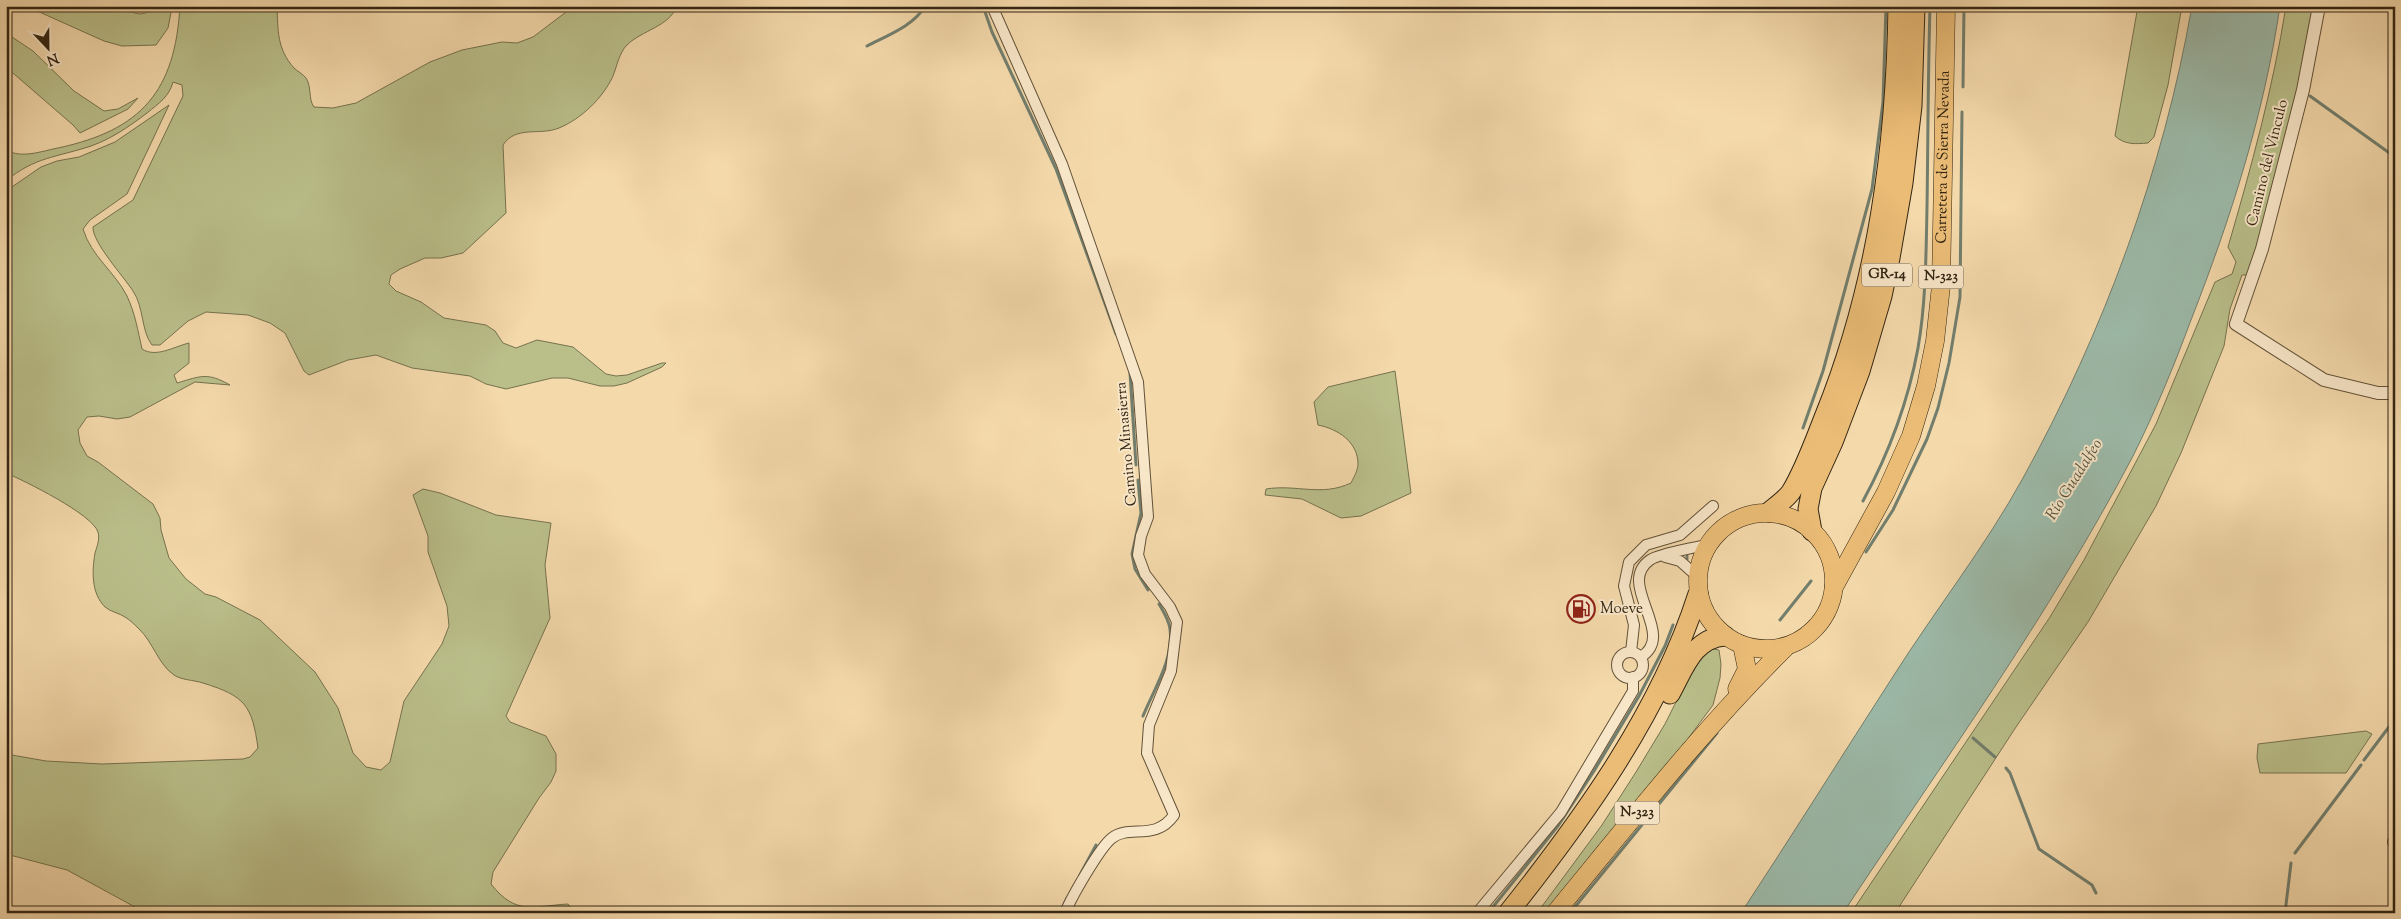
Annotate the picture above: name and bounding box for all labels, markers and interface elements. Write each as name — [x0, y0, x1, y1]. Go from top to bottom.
north arrow — [22, 22, 72, 72]
text: N — [43, 47, 61, 70]
street label: Carretera de Sierra Nevada — [1931, 70, 1955, 244]
street label: Camino del Vínculo — [2242, 97, 2294, 229]
road number: GR-14 — [1862, 264, 1912, 286]
road number: N-323 — [1918, 266, 1964, 288]
street label: Camino Minasierra — [1111, 381, 1143, 507]
water label: Río Guadalfeo — [2041, 435, 2109, 525]
fuel station icon: Moeve — [1566, 594, 1596, 624]
place label: Moeve — [1600, 599, 1643, 620]
road number: N-323 — [1614, 801, 1660, 824]

